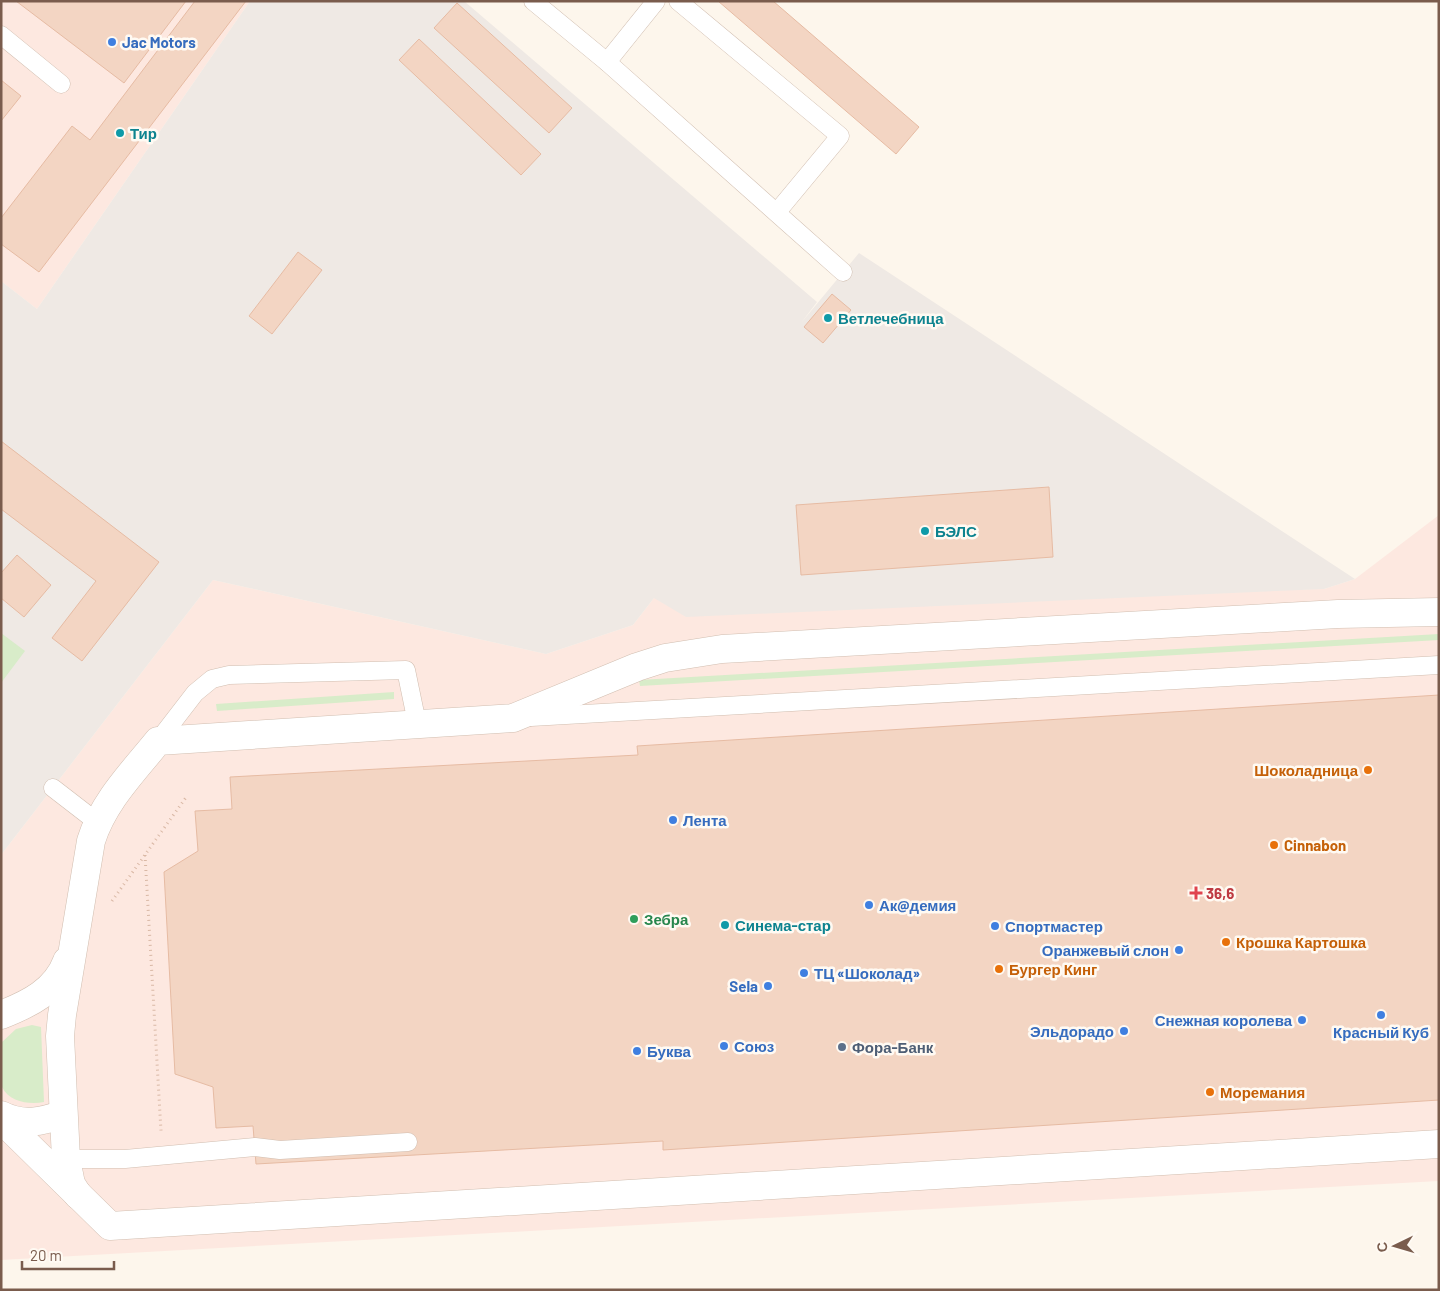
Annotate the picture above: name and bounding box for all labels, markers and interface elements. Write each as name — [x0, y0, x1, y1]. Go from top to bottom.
place label: Jac Motors — [122, 33, 196, 51]
marker: Jac Motors — [106, 36, 118, 48]
place label: Тир — [130, 124, 157, 142]
marker: Тир — [114, 127, 126, 139]
place label: Ветлечебница — [838, 309, 944, 327]
marker: Ветлечебница — [822, 312, 834, 324]
place label: БЭЛС — [935, 522, 977, 540]
marker: БЭЛС — [919, 525, 931, 537]
place label: Шоколадница — [1254, 761, 1359, 779]
marker: Шоколадница — [1362, 764, 1374, 776]
place label: Лента — [683, 811, 727, 829]
marker: Лента — [667, 814, 679, 826]
place label: Cinnabon — [1284, 836, 1346, 854]
marker: Cinnabon — [1268, 839, 1280, 851]
place label: 36,6 — [1206, 884, 1234, 902]
marker: 36,6 — [1190, 887, 1202, 899]
place label: Ак@демия — [879, 896, 956, 914]
marker: Ак@демия — [863, 899, 875, 911]
place label: Зебра — [644, 910, 689, 928]
marker: Зебра — [628, 913, 640, 925]
place label: Синема-стар — [735, 916, 831, 934]
place label: Спортмастер — [1005, 917, 1103, 935]
marker: Синема-стар — [719, 919, 731, 931]
marker: Спортмастер — [989, 920, 1001, 932]
place label: Крошка Картошка — [1236, 933, 1367, 951]
marker: Крошка Картошка — [1220, 936, 1232, 948]
place label: Оранжевый слон — [1042, 941, 1169, 959]
marker: Оранжевый слон — [1173, 944, 1185, 956]
place label: Бургер Кинг — [1009, 960, 1097, 978]
marker: Бургер Кинг — [993, 963, 1005, 975]
place label: ТЦ «Шоколад» — [814, 964, 920, 982]
marker: ТЦ «Шоколад» — [798, 967, 810, 979]
place label: Sela — [729, 977, 758, 995]
marker: Sela — [762, 980, 774, 992]
marker: Красный Куб — [1375, 1009, 1387, 1021]
place label: Снежная королева — [1155, 1011, 1293, 1029]
marker: Снежная королева — [1296, 1014, 1308, 1026]
place label: Эльдорадо — [1030, 1022, 1114, 1040]
place label: Красный Куб — [1333, 1023, 1429, 1041]
marker: Эльдорадо — [1118, 1025, 1130, 1037]
place label: Союз — [734, 1037, 774, 1055]
place label: Фора-Банк — [852, 1038, 934, 1056]
marker: Союз — [718, 1040, 730, 1052]
marker: Фора-Банк — [836, 1041, 848, 1053]
place label: Буква — [647, 1042, 691, 1060]
marker: Буква — [631, 1045, 643, 1057]
place label: Моремания — [1220, 1083, 1305, 1101]
marker: Моремания — [1204, 1086, 1216, 1098]
north arrow — [1370, 1221, 1420, 1271]
scale bar — [22, 1238, 115, 1270]
text: С — [1373, 1241, 1390, 1253]
text: 20 m — [30, 1246, 62, 1264]

